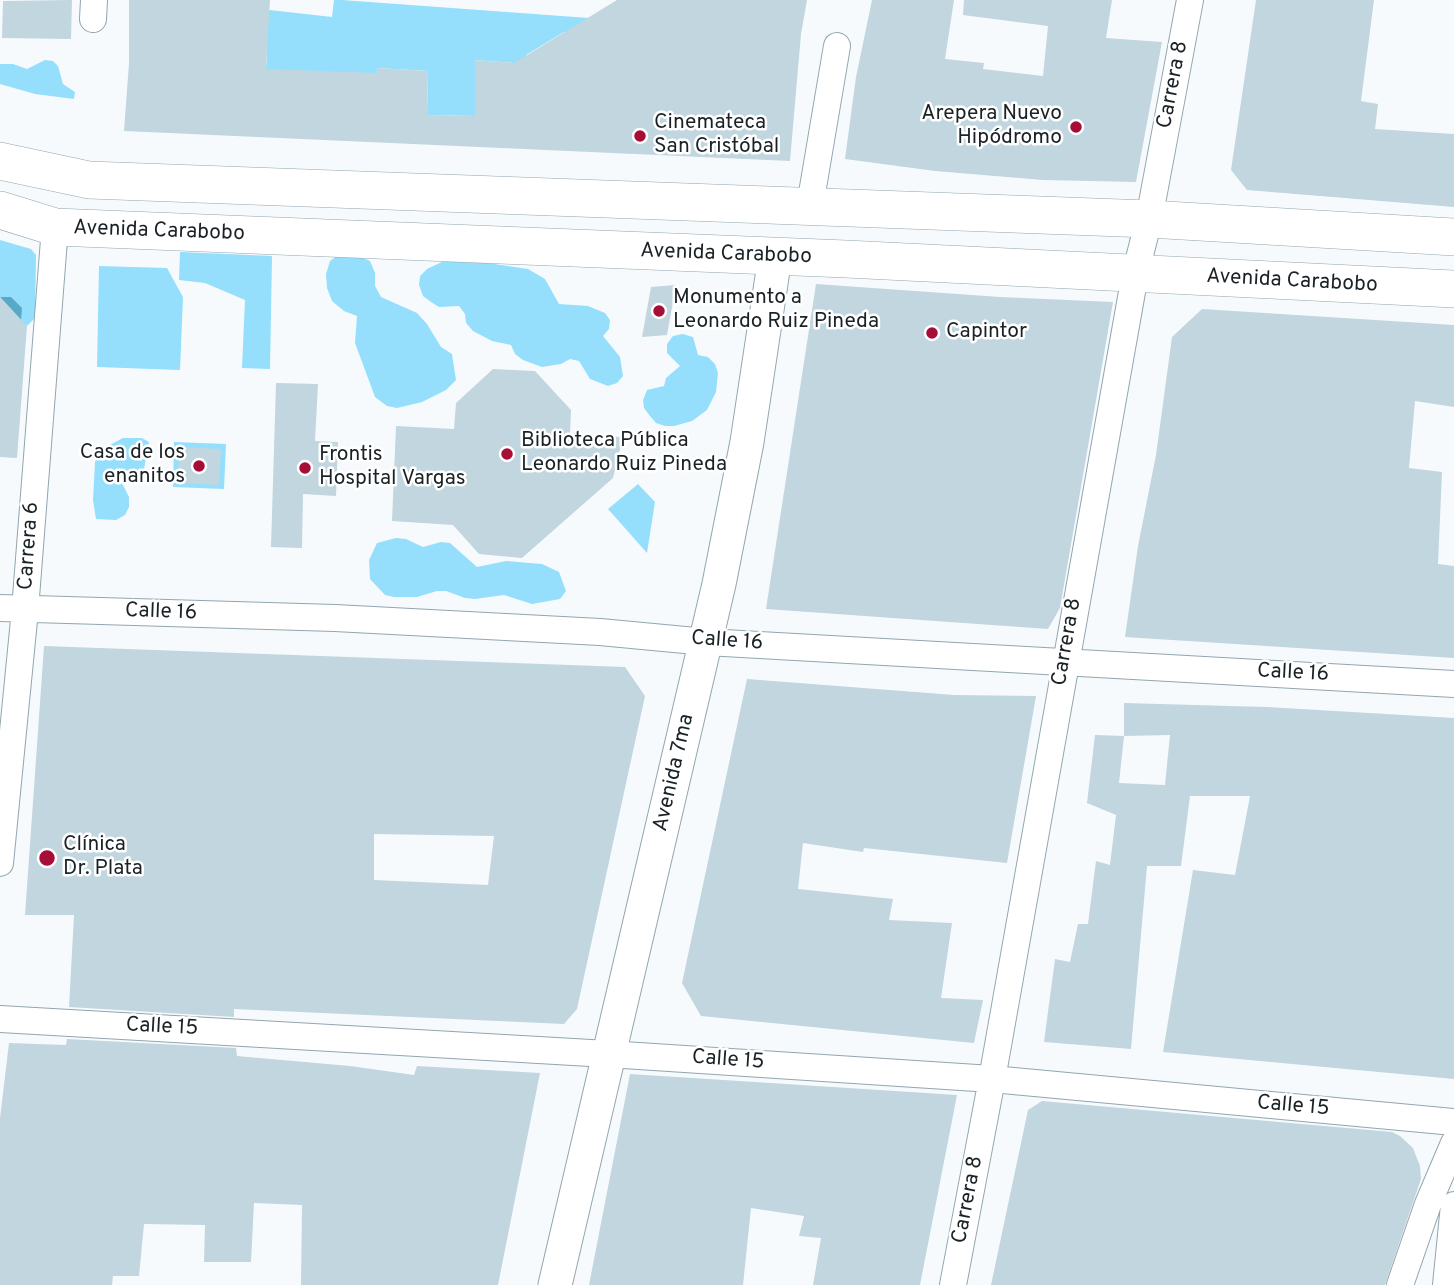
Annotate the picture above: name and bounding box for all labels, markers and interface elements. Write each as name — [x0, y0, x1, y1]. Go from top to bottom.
street label: Carrera 8 — [1153, 39, 1195, 131]
place label: Arepera Nuevo Hipódromo — [921, 102, 1062, 152]
place label: Cinemateca San Cristóbal — [654, 111, 779, 161]
marker: Arepera Nuevo Hipódromo — [1068, 119, 1084, 135]
marker: Cinemateca San Cristóbal — [632, 128, 648, 144]
street label: Avenida Carabobo — [73, 216, 245, 248]
street label: Avenida Carabobo — [640, 239, 812, 271]
street label: Avenida Carabobo — [1206, 265, 1378, 299]
place label: Monumento a Leonardo Ruiz Pineda — [673, 286, 879, 336]
marker: Monumento a Leonardo Ruiz Pineda — [651, 303, 667, 319]
place label: Capintor — [946, 320, 1027, 346]
marker: Capintor — [924, 325, 940, 341]
place label: Biblioteca Pública Leonardo Ruiz Pineda — [521, 429, 727, 479]
place label: Casa de los enanitos — [80, 441, 185, 491]
place label: Frontis Hospital Vargas — [319, 443, 466, 493]
marker: Biblioteca Pública Leonardo Ruiz Pineda — [499, 446, 515, 462]
marker: Casa de los enanitos — [191, 458, 207, 474]
marker: Frontis Hospital Vargas — [297, 460, 313, 476]
street label: Carrera 6 — [14, 501, 46, 591]
street label: Carrera 8 — [1048, 596, 1088, 688]
street label: Calle 16 — [124, 599, 198, 627]
street label: Calle 16 — [690, 627, 764, 657]
street label: Calle 16 — [1256, 660, 1330, 688]
street label: Avenida 7ma — [649, 712, 701, 834]
place label: Clínica Dr. Plata — [63, 833, 143, 883]
marker: Clínica Dr. Plata — [37, 848, 57, 868]
street label: Calle 15 — [125, 1014, 199, 1042]
street label: Calle 15 — [691, 1046, 765, 1076]
street label: Calle 15 — [1256, 1091, 1330, 1123]
street label: Carrera 8 — [948, 1154, 990, 1246]

